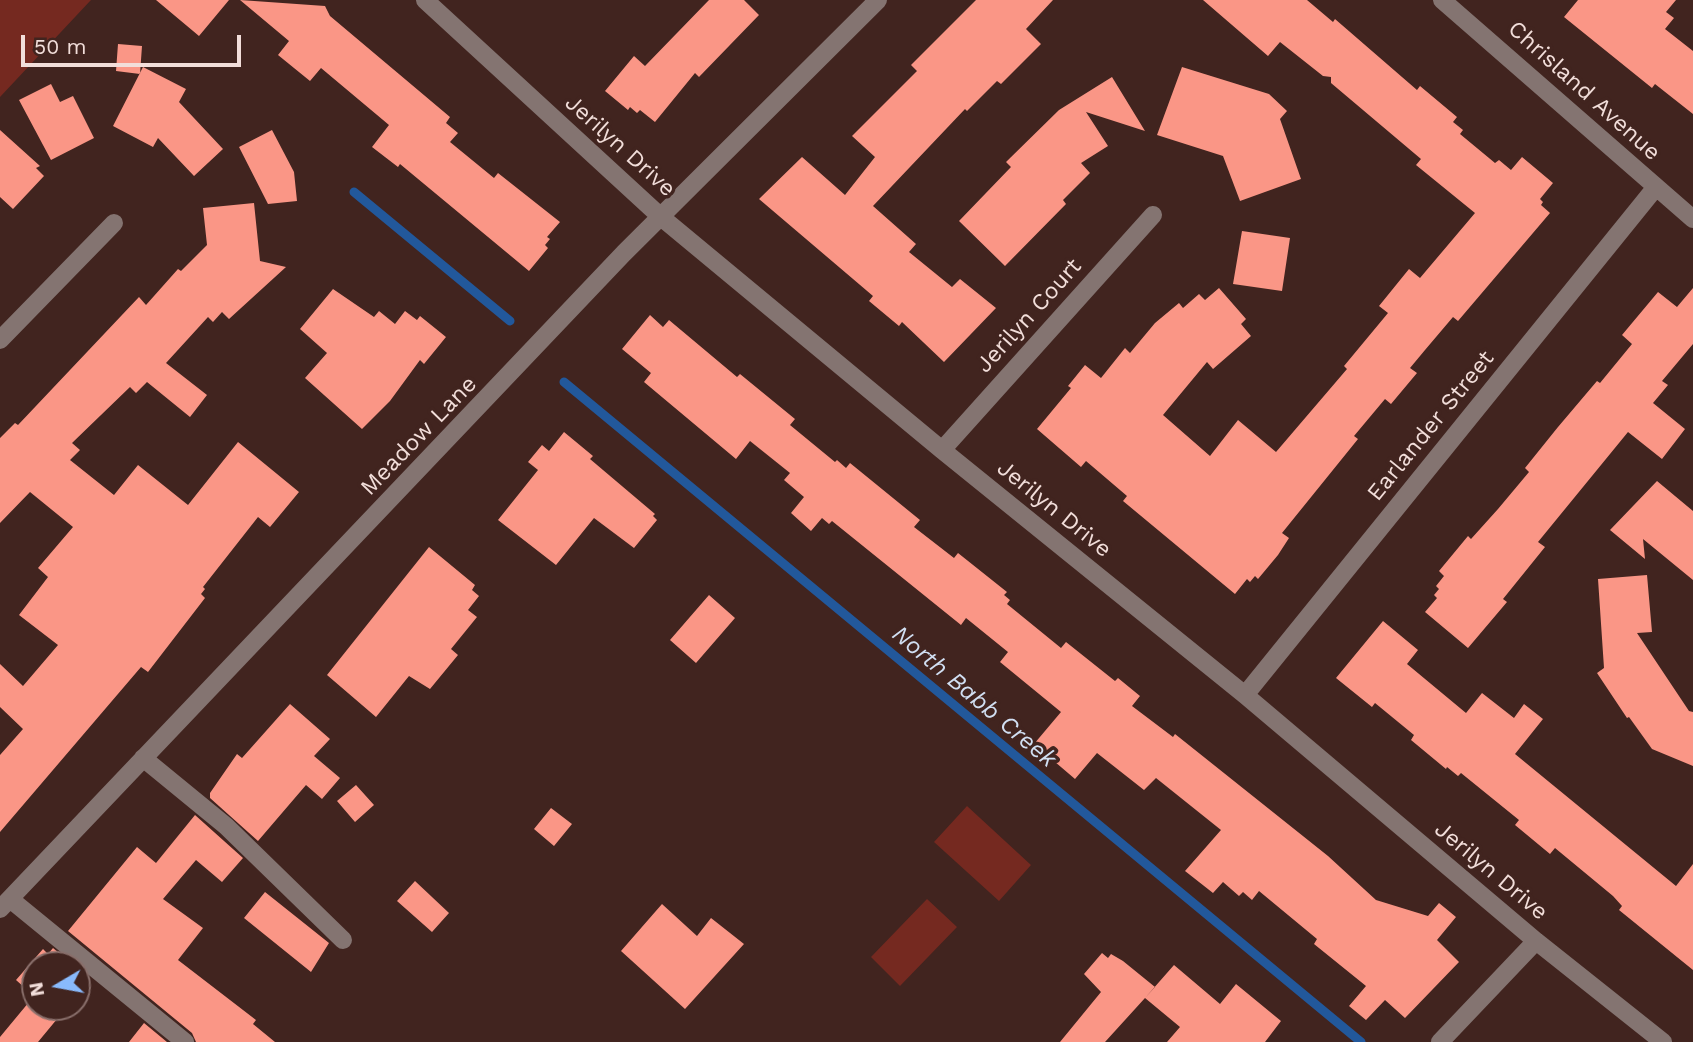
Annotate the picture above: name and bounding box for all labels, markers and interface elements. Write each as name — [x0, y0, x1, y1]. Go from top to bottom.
street label: Chrisland Avenue — [1502, 15, 1666, 167]
scale bar — [24, 21, 245, 65]
text: 50 m — [34, 34, 86, 59]
street label: Jerilyn Drive — [559, 89, 681, 203]
street label: Jerilyn Court — [971, 253, 1087, 379]
street label: Earlander Street — [1362, 345, 1500, 507]
street label: Meadow Lane — [355, 371, 483, 501]
street label: Jerilyn Drive — [991, 454, 1117, 564]
water label: North Babb Creek — [886, 620, 1062, 774]
street label: Jerilyn Drive — [1429, 816, 1553, 926]
north arrow — [21, 951, 91, 1021]
text: N — [24, 980, 49, 998]

